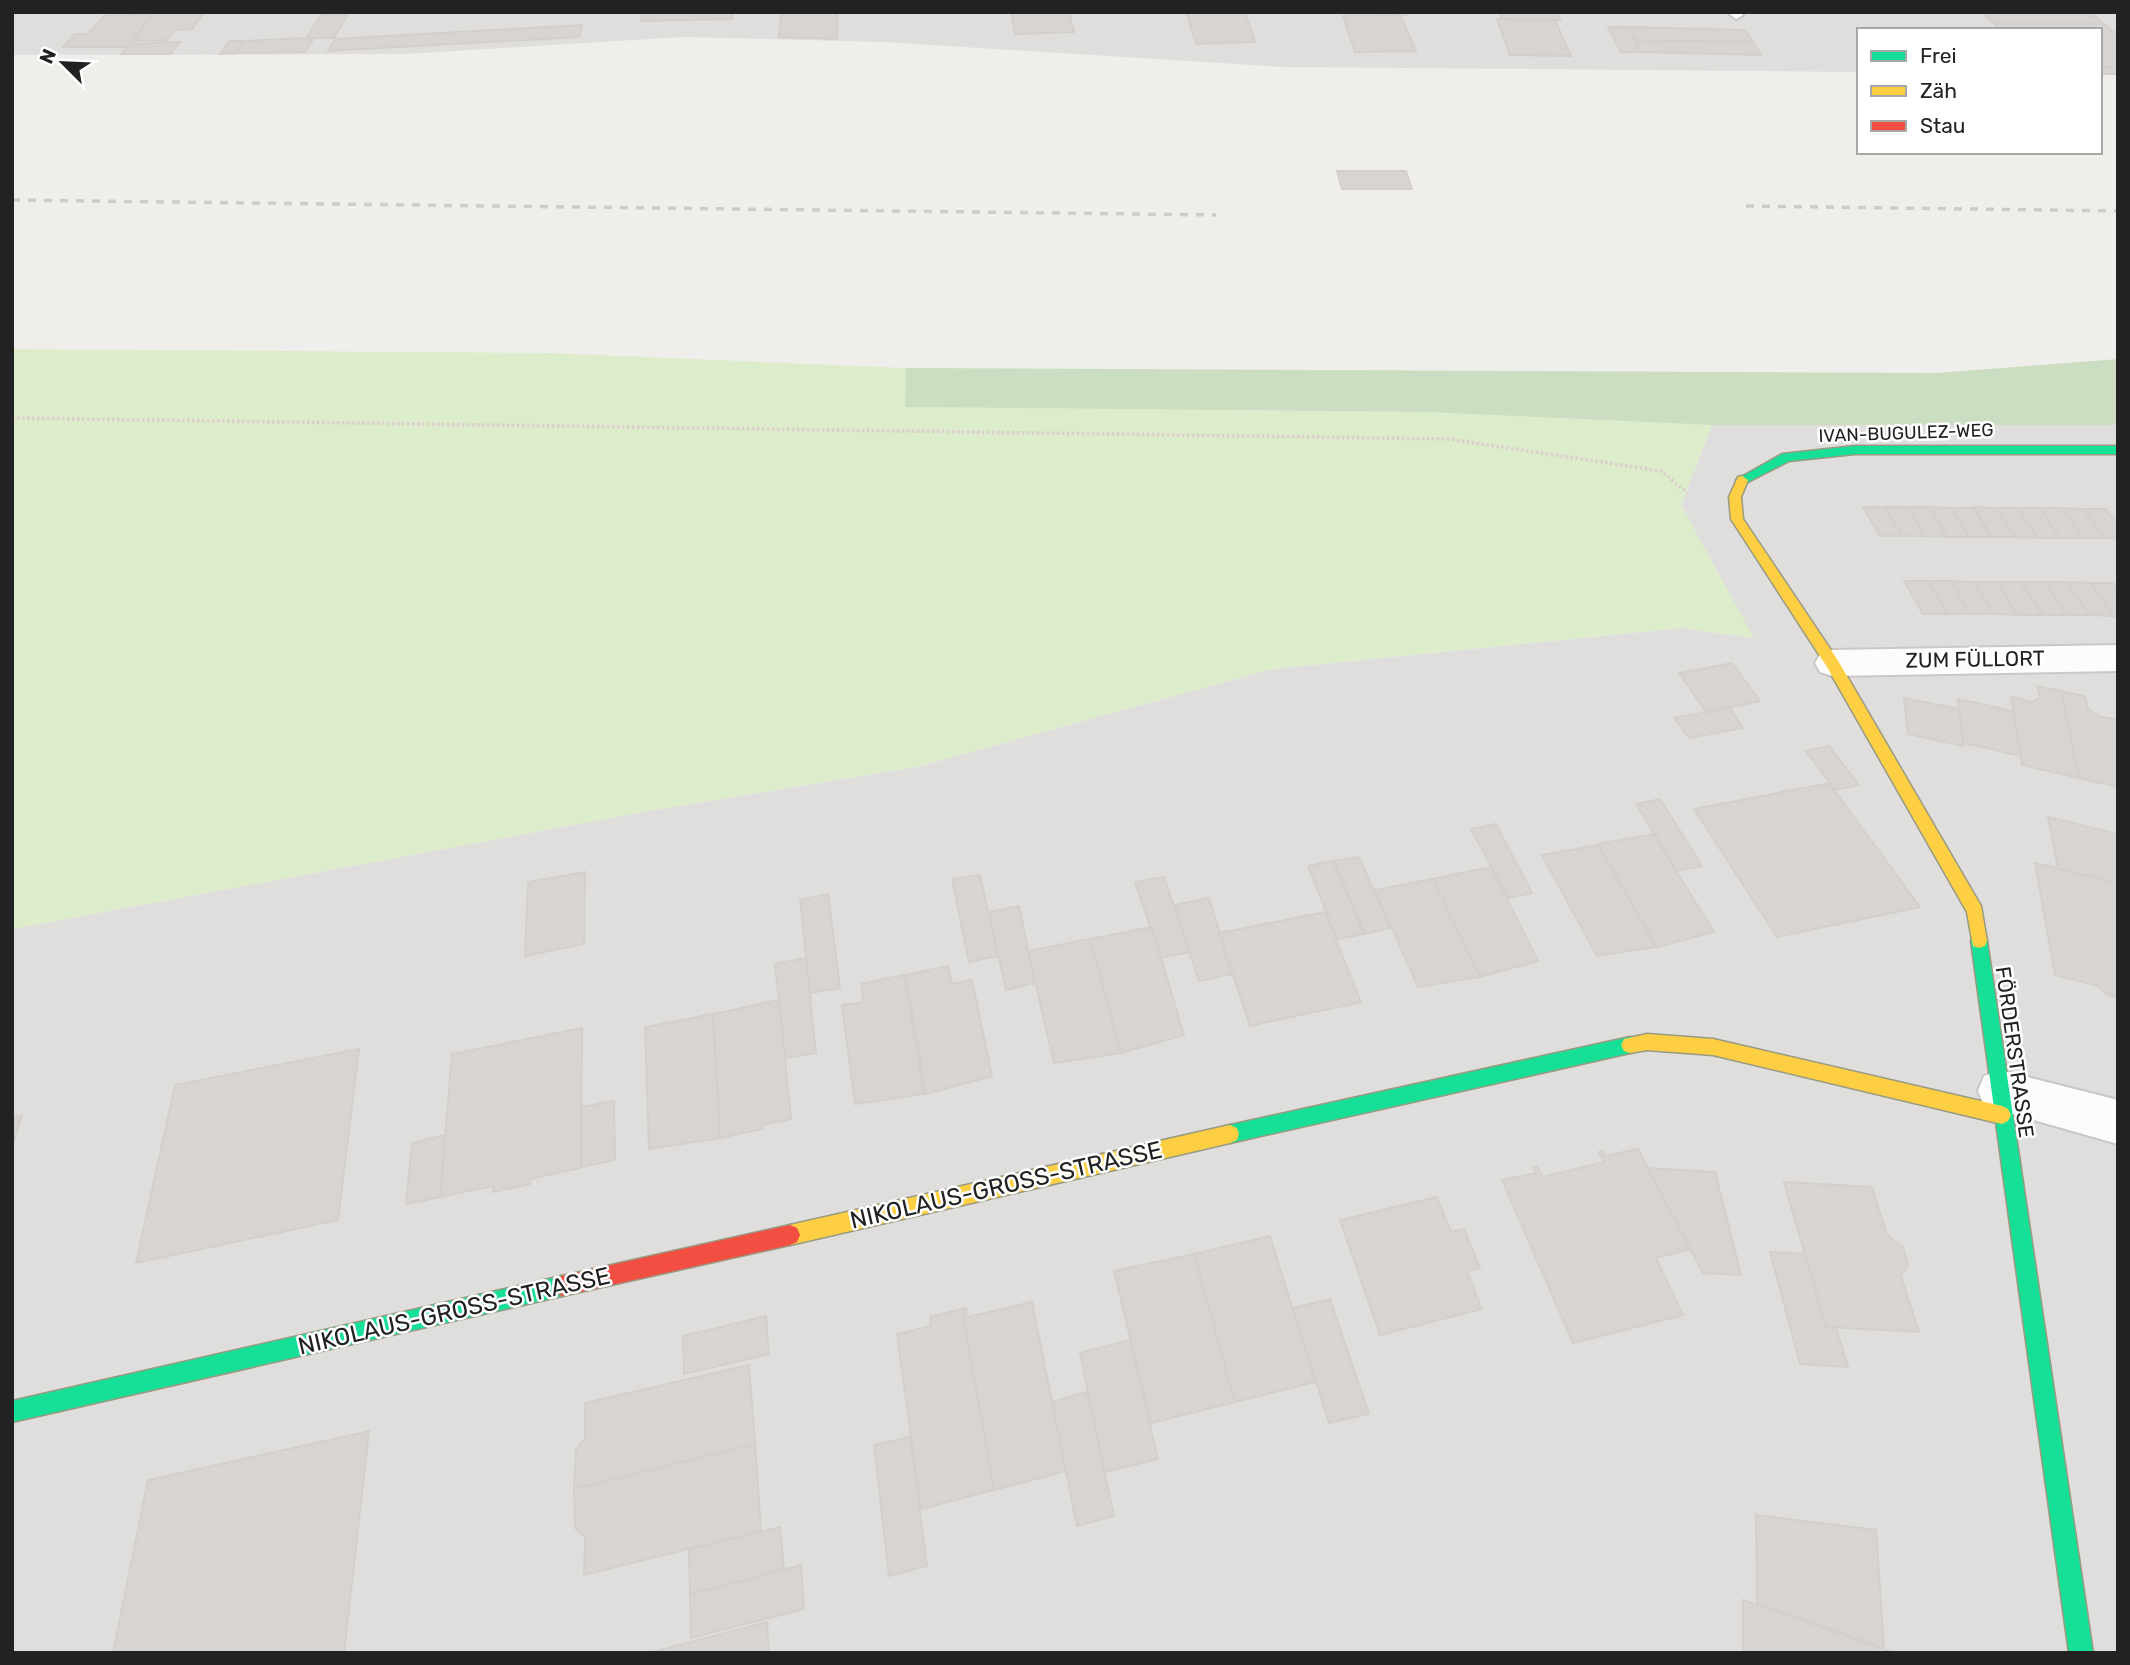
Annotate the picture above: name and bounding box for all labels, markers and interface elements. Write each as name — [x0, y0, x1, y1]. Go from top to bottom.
north arrow — [28, 28, 98, 98]
legend — [1857, 28, 2102, 154]
text: Frei — [1920, 43, 1957, 68]
text: N — [35, 45, 61, 67]
text: Zäh — [1920, 78, 1957, 103]
text: Stau — [1920, 113, 1966, 138]
street label: IVAN-BUGULEZ-WEG — [1818, 419, 1994, 447]
street label: ZUM FÜLLORT — [1905, 645, 2045, 673]
street label: FÖRDERSTRASSE — [1991, 965, 2039, 1139]
street label: NIKOLAUS-GROSS-STRASSE — [847, 1135, 1165, 1235]
street label: NIKOLAUS-GROSS-STRASSE — [295, 1261, 613, 1361]

